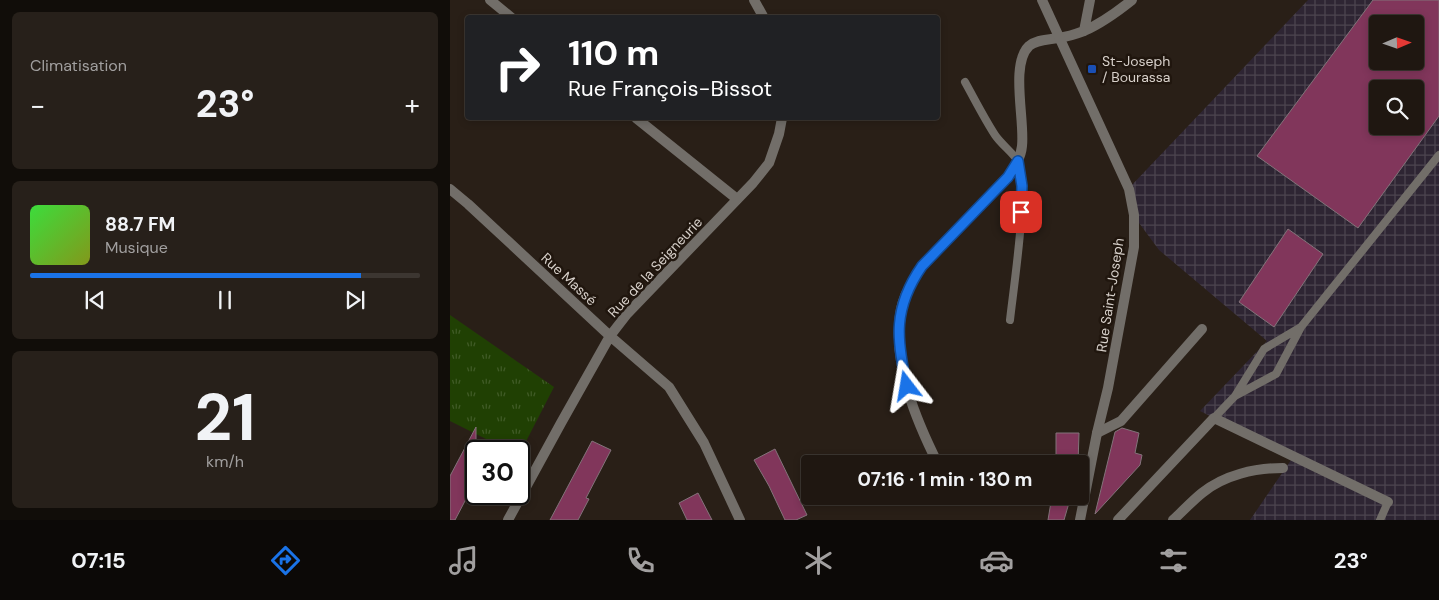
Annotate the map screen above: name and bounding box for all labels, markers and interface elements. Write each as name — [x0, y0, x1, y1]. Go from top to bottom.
north arrow — [1369, 15, 1424, 70]
map controls — [1369, 15, 1424, 135]
text: 110 m — [568, 30, 659, 76]
icon: right — [485, 35, 550, 100]
place label: St-Joseph / Bourassa — [1102, 52, 1170, 86]
text: Climatisation — [30, 55, 127, 76]
marker: St-Joseph / Bourassa — [1086, 63, 1098, 75]
text: Rue François-Bissot — [568, 74, 772, 103]
text: 23° — [196, 79, 254, 129]
button: search — [1369, 80, 1424, 135]
text: − — [30, 87, 45, 124]
text: + — [405, 87, 420, 124]
pin — [1000, 191, 1042, 233]
icon: arrive — [1007, 198, 1035, 226]
text: 88.7 FM — [105, 212, 175, 237]
street label: Rue de la Seigneurie — [604, 213, 706, 321]
text: Musique — [105, 237, 168, 258]
street label: Rue Saint-Joseph — [1092, 237, 1128, 353]
street label: Rue Massé — [537, 249, 601, 309]
icon: previous — [81, 286, 109, 314]
icon: pause — [211, 286, 239, 314]
icon: next — [341, 286, 369, 314]
position arrow — [880, 359, 932, 411]
text: 21 — [194, 376, 256, 460]
speed limit sign: 30 — [465, 440, 530, 505]
text: km/h — [206, 451, 244, 472]
text: 07:16 · 1 min · 130 m — [858, 467, 1032, 492]
icon: directions — [268, 543, 303, 578]
icon: music — [446, 543, 481, 578]
icon: phone — [623, 543, 658, 578]
icon: climate — [801, 543, 836, 578]
icon: car — [979, 543, 1014, 578]
icon: filters — [1156, 543, 1191, 578]
text: 07:15 — [71, 546, 126, 575]
text: 23° — [1334, 546, 1368, 575]

